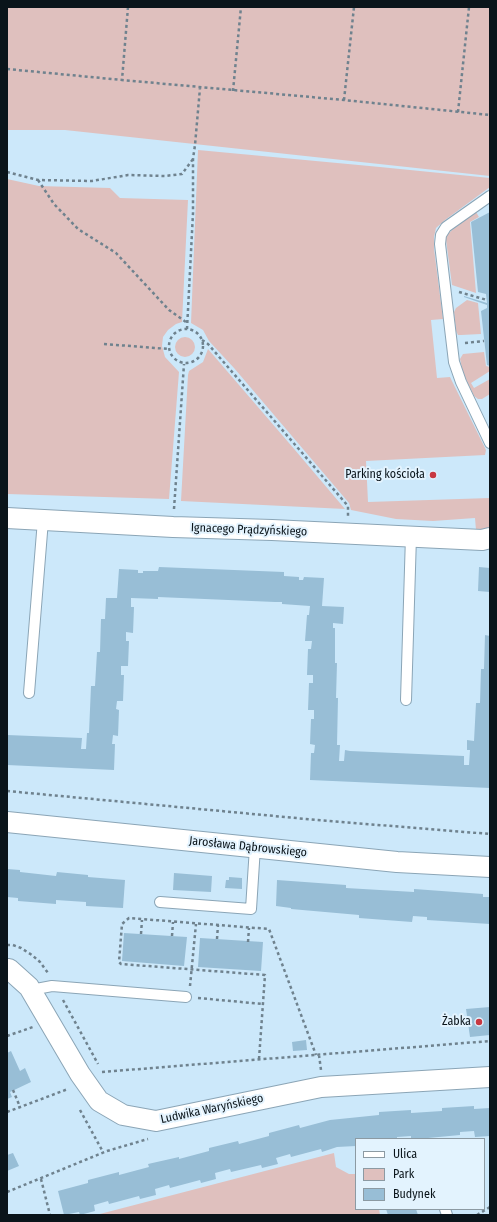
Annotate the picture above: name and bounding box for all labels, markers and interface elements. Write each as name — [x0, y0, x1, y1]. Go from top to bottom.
place label: Parking kościoła — [345, 468, 425, 482]
marker: Parking kościoła — [428, 470, 438, 480]
street label: Ignacego Prądzyńskiego — [191, 521, 307, 539]
street label: Jarosława Dąbrowskiego — [188, 834, 308, 860]
place label: Żabka — [442, 1015, 471, 1029]
marker: Żabka — [474, 1017, 484, 1027]
street label: Ludwika Waryńskiego — [159, 1091, 265, 1127]
legend — [355, 1138, 485, 1210]
text: Ulica — [393, 1147, 417, 1161]
text: Park — [393, 1167, 414, 1181]
text: Budynek — [393, 1187, 435, 1201]

